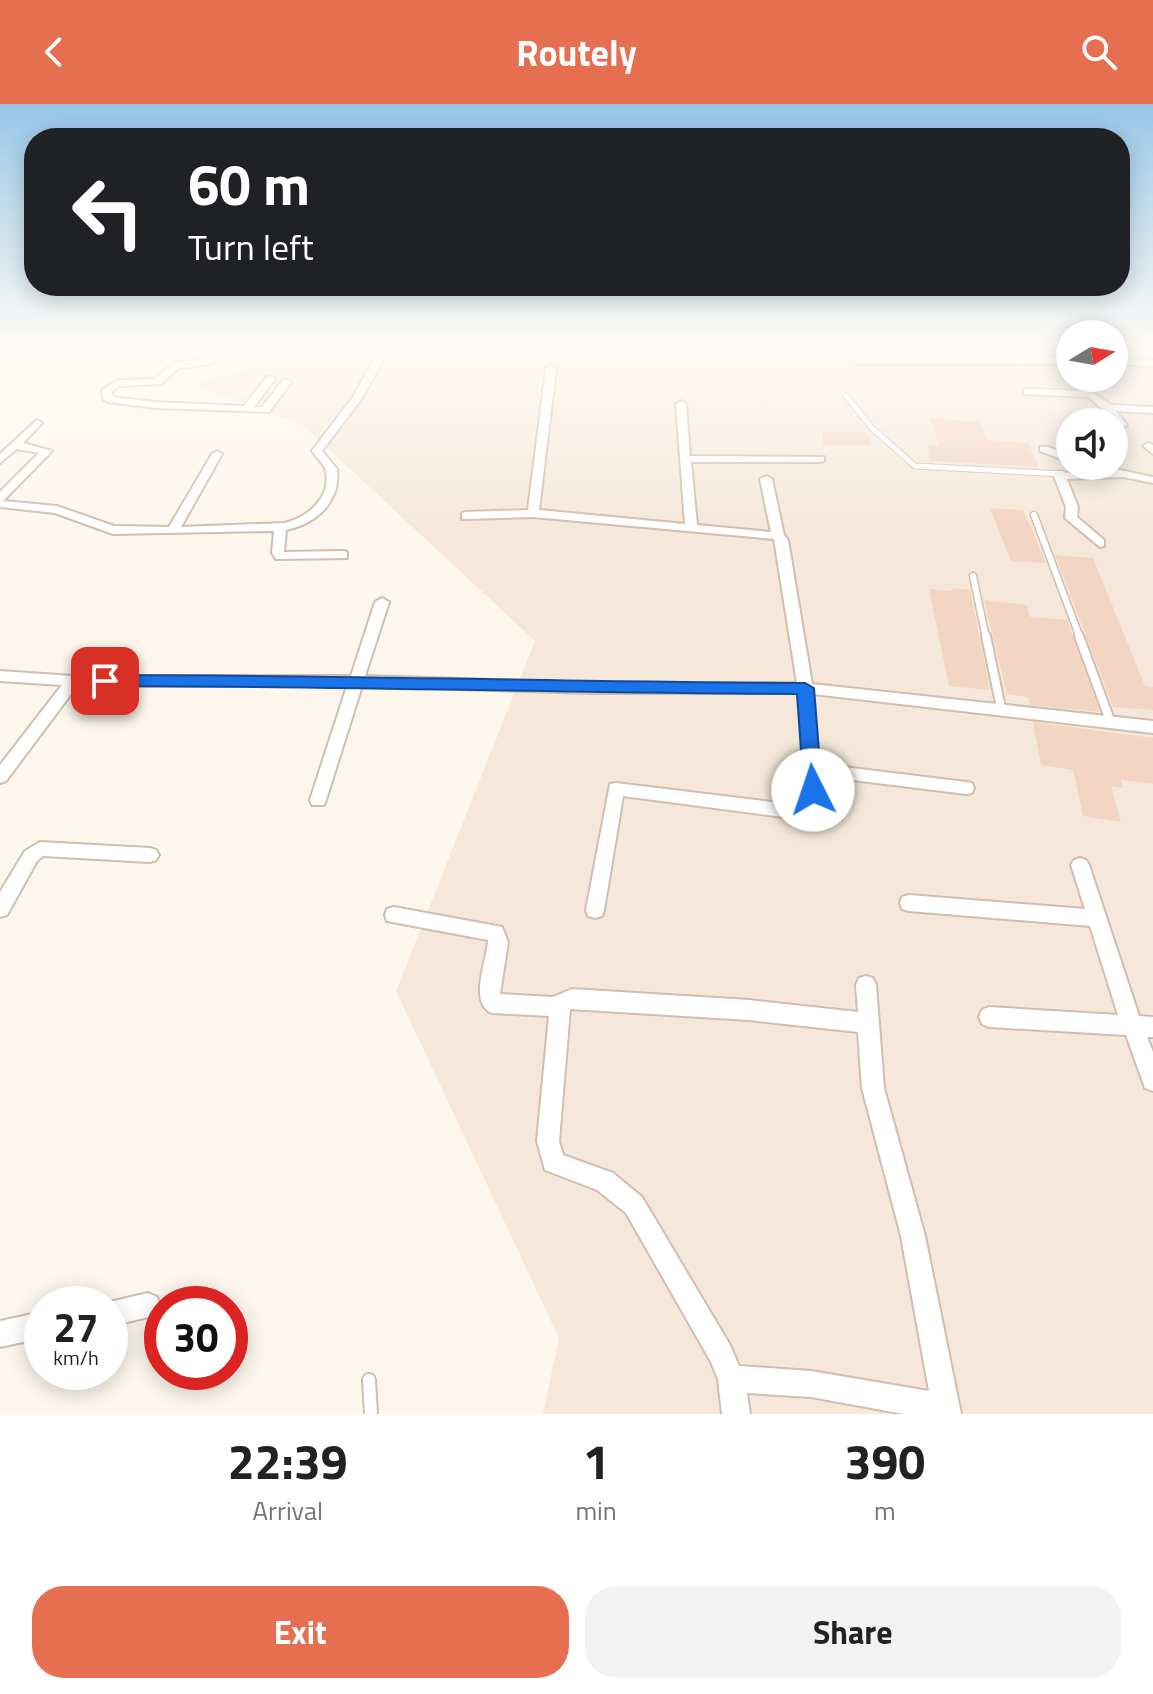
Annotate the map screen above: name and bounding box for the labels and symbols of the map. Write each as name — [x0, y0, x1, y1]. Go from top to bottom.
north arrow — [1056, 320, 1128, 392]
pin — [71, 647, 139, 715]
position arrow — [771, 748, 855, 832]
speed limit sign: 30 — [144, 1286, 248, 1390]

